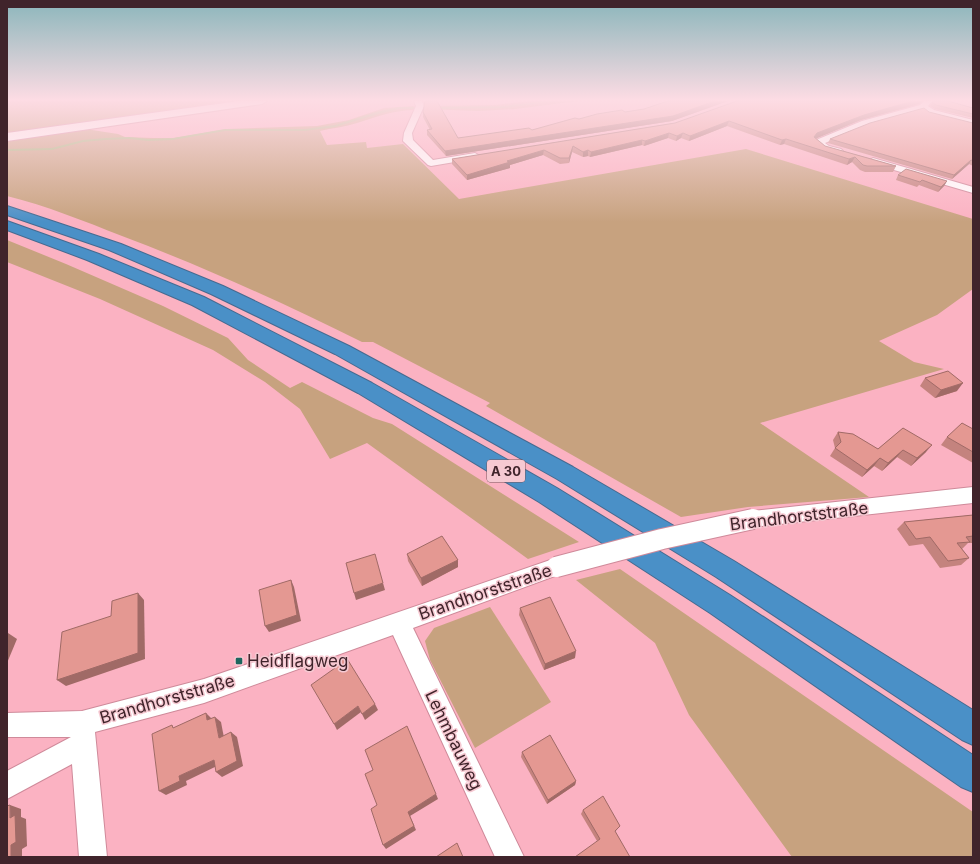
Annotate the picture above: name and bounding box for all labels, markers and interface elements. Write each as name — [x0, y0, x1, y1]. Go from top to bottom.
road number: A 30 — [487, 460, 525, 482]
street label: Brandhorststraße — [729, 498, 869, 534]
street label: Brandhorststraße — [416, 560, 554, 624]
place label: Heidflagweg — [247, 651, 348, 671]
marker: Heidflagweg — [234, 656, 244, 666]
street label: Brandhorststraße — [97, 670, 237, 728]
street label: Lehmbauweg — [421, 687, 487, 793]

